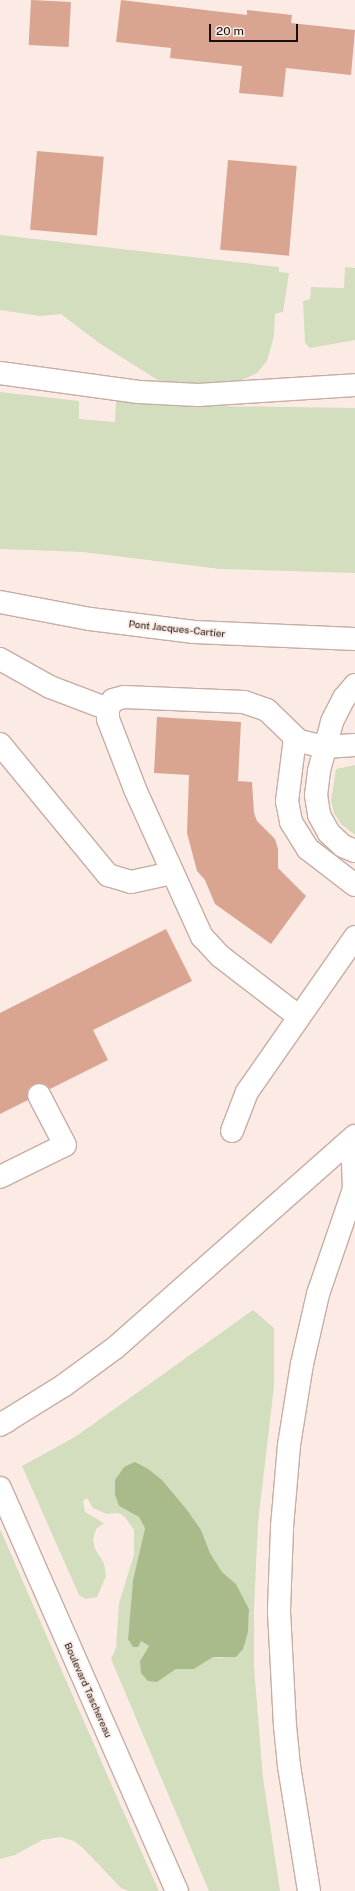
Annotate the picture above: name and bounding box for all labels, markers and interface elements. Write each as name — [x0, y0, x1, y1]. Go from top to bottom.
scale bar — [211, 16, 300, 42]
text: 20 m — [216, 24, 244, 38]
street label: Pont Jacques-Cartier — [128, 618, 226, 640]
street label: Boulevard Taschereau — [62, 1641, 114, 1739]

